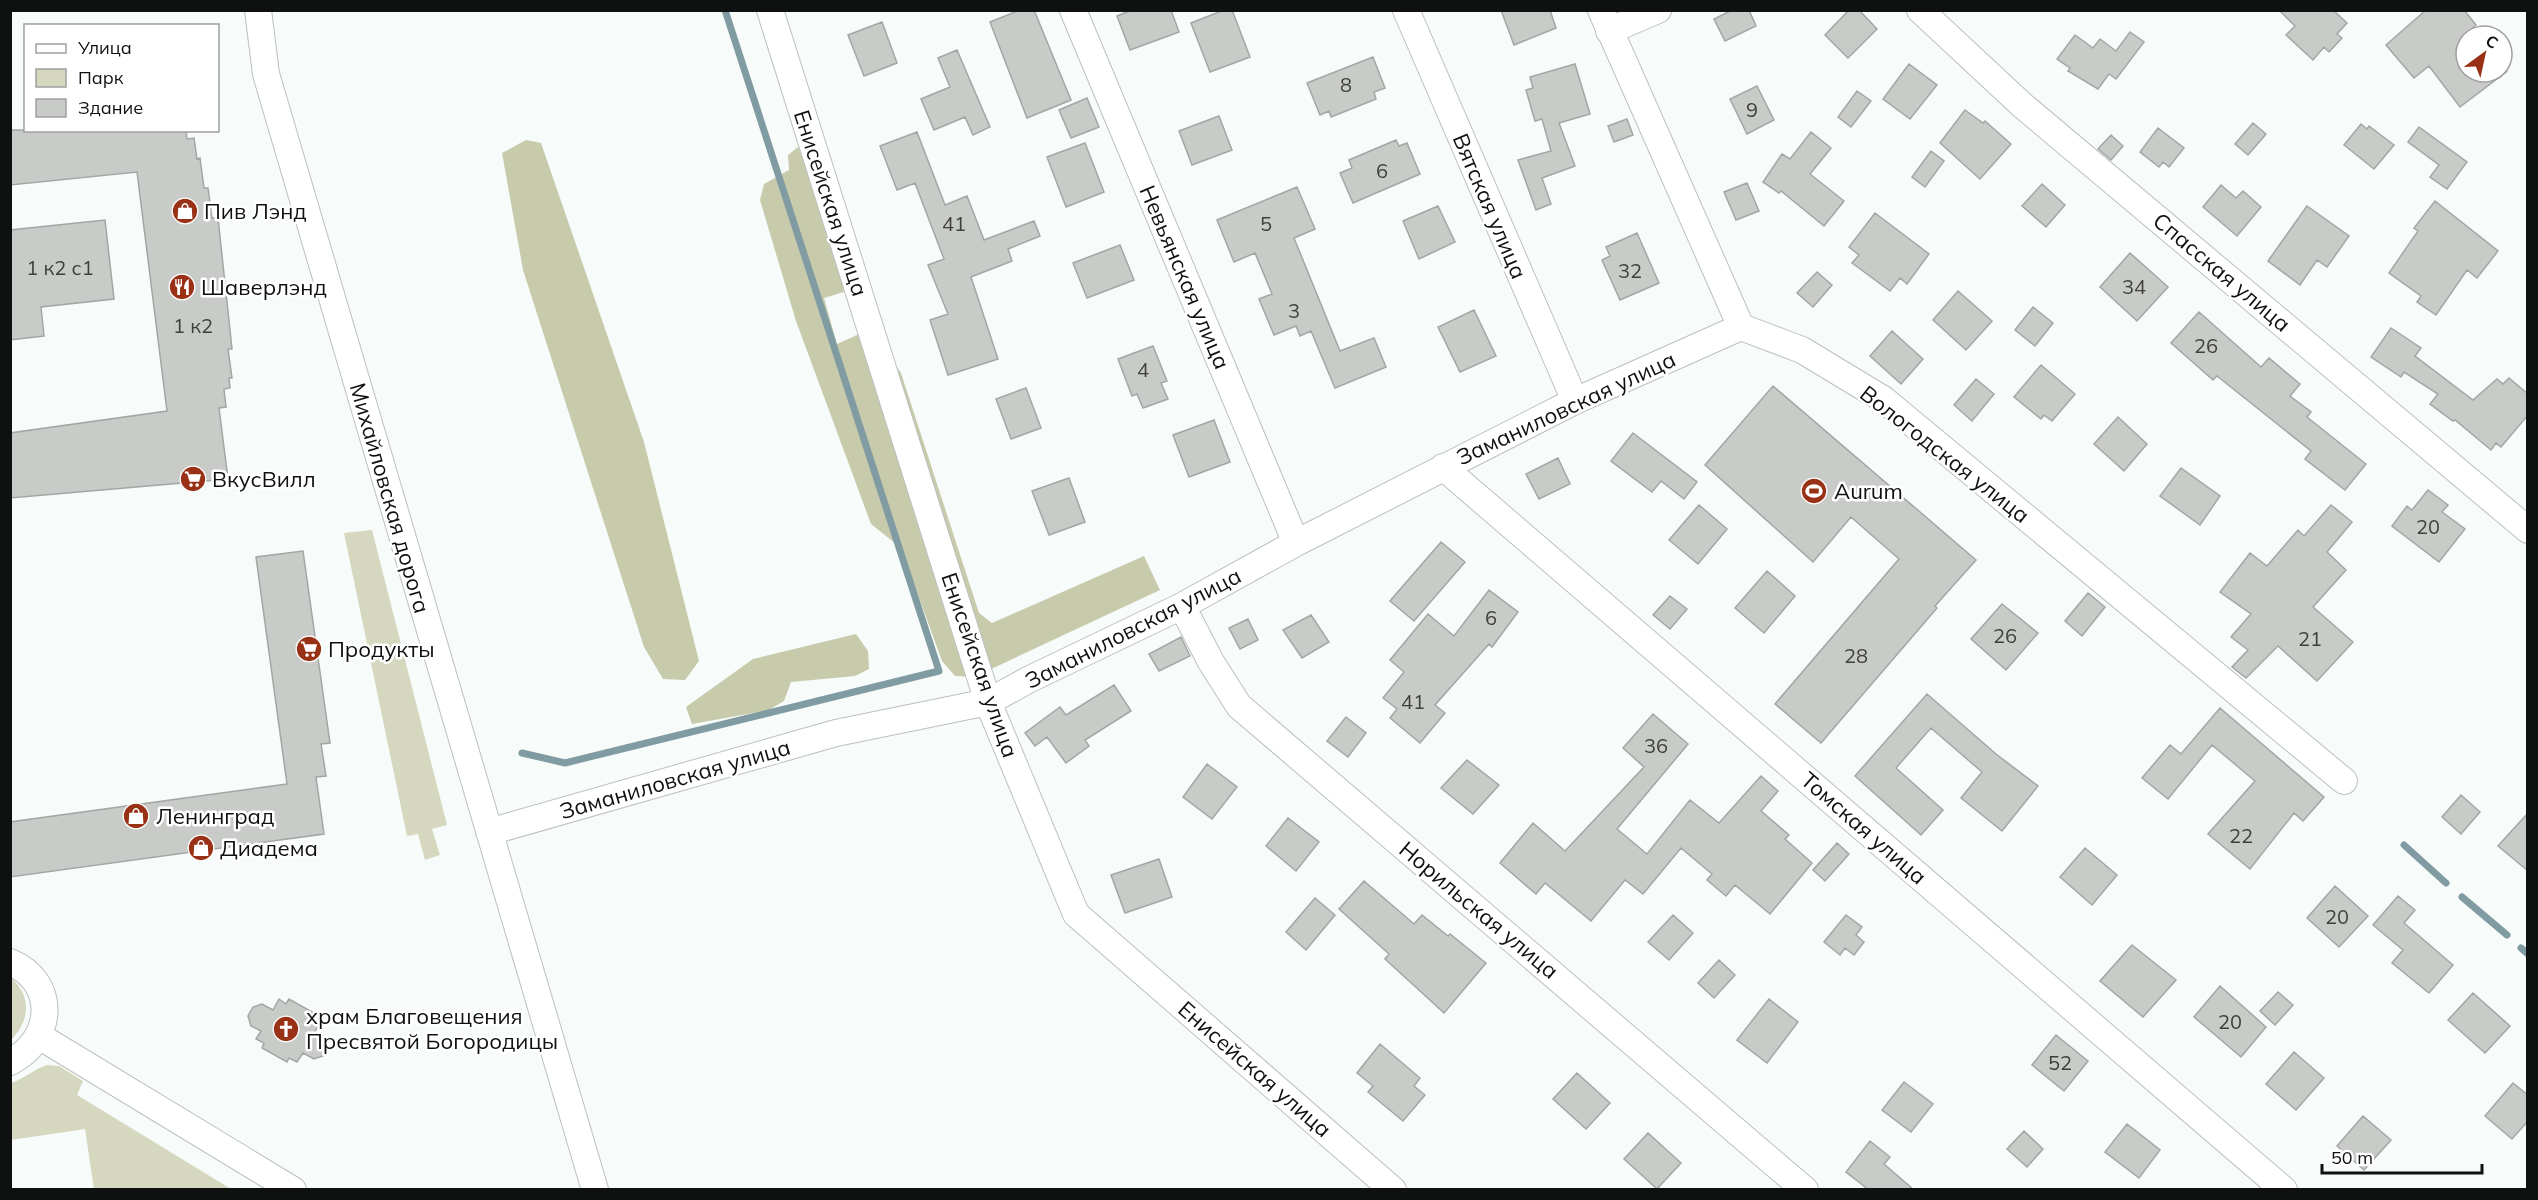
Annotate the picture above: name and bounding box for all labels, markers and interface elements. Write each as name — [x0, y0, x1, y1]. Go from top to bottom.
legend — [24, 24, 219, 132]
north arrow — [2454, 24, 2514, 84]
text: С — [2482, 30, 2502, 53]
text: Улица — [77, 36, 132, 59]
text: Парк — [78, 66, 124, 89]
house number: 8 — [1340, 72, 1352, 97]
text: Здание — [78, 96, 143, 119]
house number: 9 — [1746, 97, 1758, 122]
street label: Енисейская улица — [788, 106, 874, 300]
street label: Вятская улица — [1447, 129, 1533, 283]
house number: 6 — [1376, 158, 1388, 183]
street label: Невьянская улица — [1134, 181, 1236, 373]
shop icon: Пив Лэнд — [170, 196, 200, 226]
place label: Пив Лэнд — [204, 197, 307, 225]
street label: Спасская улица — [2148, 206, 2296, 338]
house number: 41 — [942, 211, 966, 236]
house number: 5 — [1260, 211, 1272, 236]
house number: 1 к2 с1 — [26, 255, 94, 280]
house number: 32 — [1618, 258, 1642, 283]
restaurant icon: Шаверлэнд — [167, 272, 197, 302]
place label: Шаверлэнд — [201, 273, 327, 301]
house number: 34 — [2122, 274, 2146, 299]
house number: 3 — [1288, 298, 1300, 323]
house number: 1 к2 — [173, 313, 213, 338]
house number: 26 — [2194, 333, 2218, 358]
street label: Заманиловская улица — [1452, 345, 1680, 471]
house number: 4 — [1137, 357, 1149, 382]
street label: Вологодская улица — [1855, 379, 2035, 529]
street label: Михайловская дорога — [344, 380, 436, 616]
supermarket icon: ВкусВилл — [178, 464, 208, 494]
place label: ВкусВилл — [212, 465, 316, 493]
sports icon: Aurum — [1799, 476, 1829, 506]
place label: Aurum — [1834, 477, 1903, 505]
house number: 20 — [2416, 514, 2440, 539]
street label: Заманиловская улица — [1020, 561, 1246, 695]
street label: Енисейская улица — [935, 569, 1025, 761]
house number: 6 — [1485, 605, 1497, 630]
house number: 26 — [1993, 623, 2017, 648]
house number: 21 — [2298, 626, 2322, 651]
supermarket icon: Продукты — [294, 634, 324, 664]
place label: Продукты — [328, 635, 435, 663]
house number: 28 — [1844, 643, 1868, 668]
house number: 41 — [1401, 689, 1425, 714]
street label: Заманиловская улица — [556, 733, 794, 825]
house number: 36 — [1644, 733, 1668, 758]
street label: Томская улица — [1795, 766, 1933, 890]
shop icon: Ленинград — [121, 801, 151, 831]
place label: Ленинград — [156, 802, 274, 830]
house number: 22 — [2229, 823, 2253, 848]
shop icon: Диадема — [186, 833, 216, 863]
place label: Диадема — [220, 834, 318, 862]
street label: Норильская улица — [1394, 835, 1564, 985]
house number: 20 — [2325, 904, 2349, 929]
street label: Енисейская улица — [1173, 995, 1337, 1143]
place label: храм Благовещения Пресвятой Богородицы — [306, 1002, 558, 1055]
house number: 20 — [2218, 1009, 2242, 1034]
church icon: храм Благовещения Пресвятой Богородицы — [271, 1014, 301, 1044]
house number: 52 — [2048, 1050, 2072, 1075]
scale bar — [2322, 1137, 2482, 1175]
text: 50 m — [2331, 1146, 2373, 1169]

